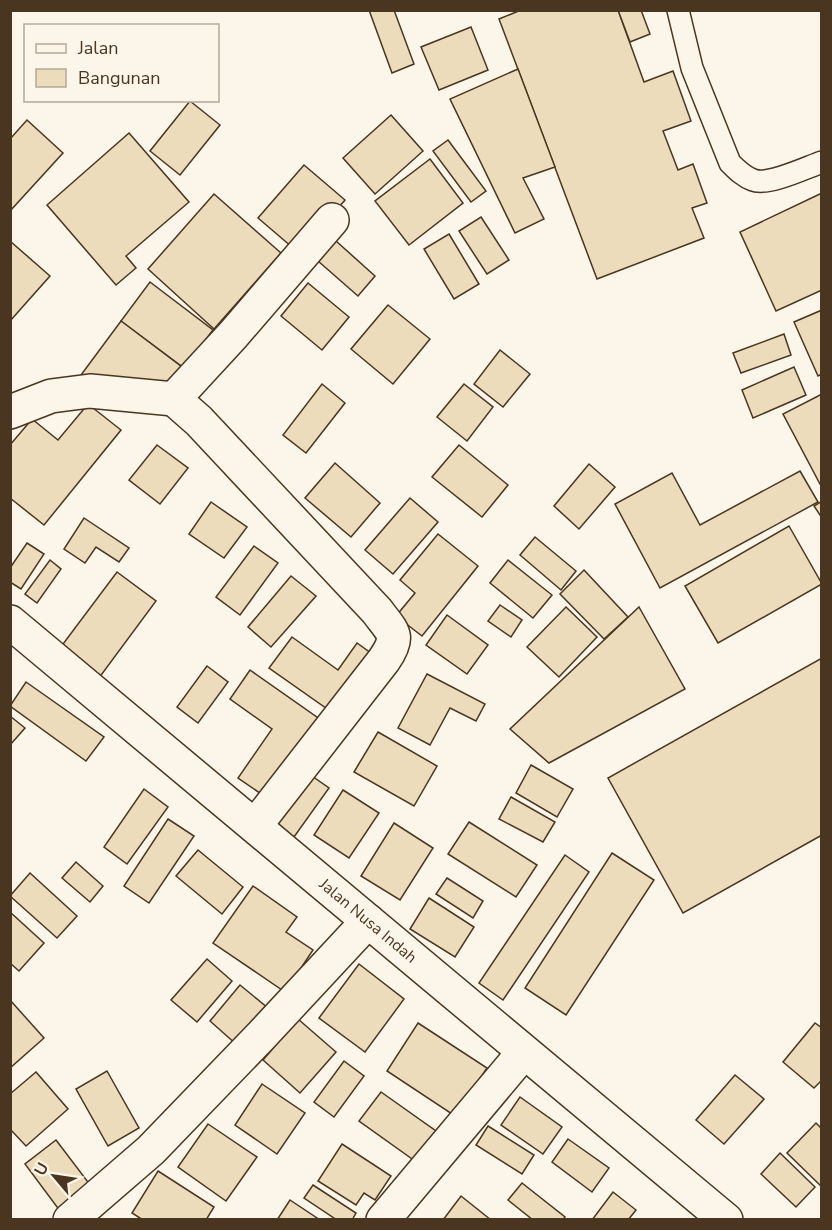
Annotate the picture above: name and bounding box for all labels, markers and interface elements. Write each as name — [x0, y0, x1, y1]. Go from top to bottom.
legend — [24, 24, 219, 102]
text: Jalan — [77, 36, 118, 60]
text: Bangunan — [78, 66, 161, 90]
street label: Jalan Nusa Indah — [314, 873, 422, 968]
north arrow — [24, 1146, 84, 1206]
text: U — [29, 1159, 54, 1180]

